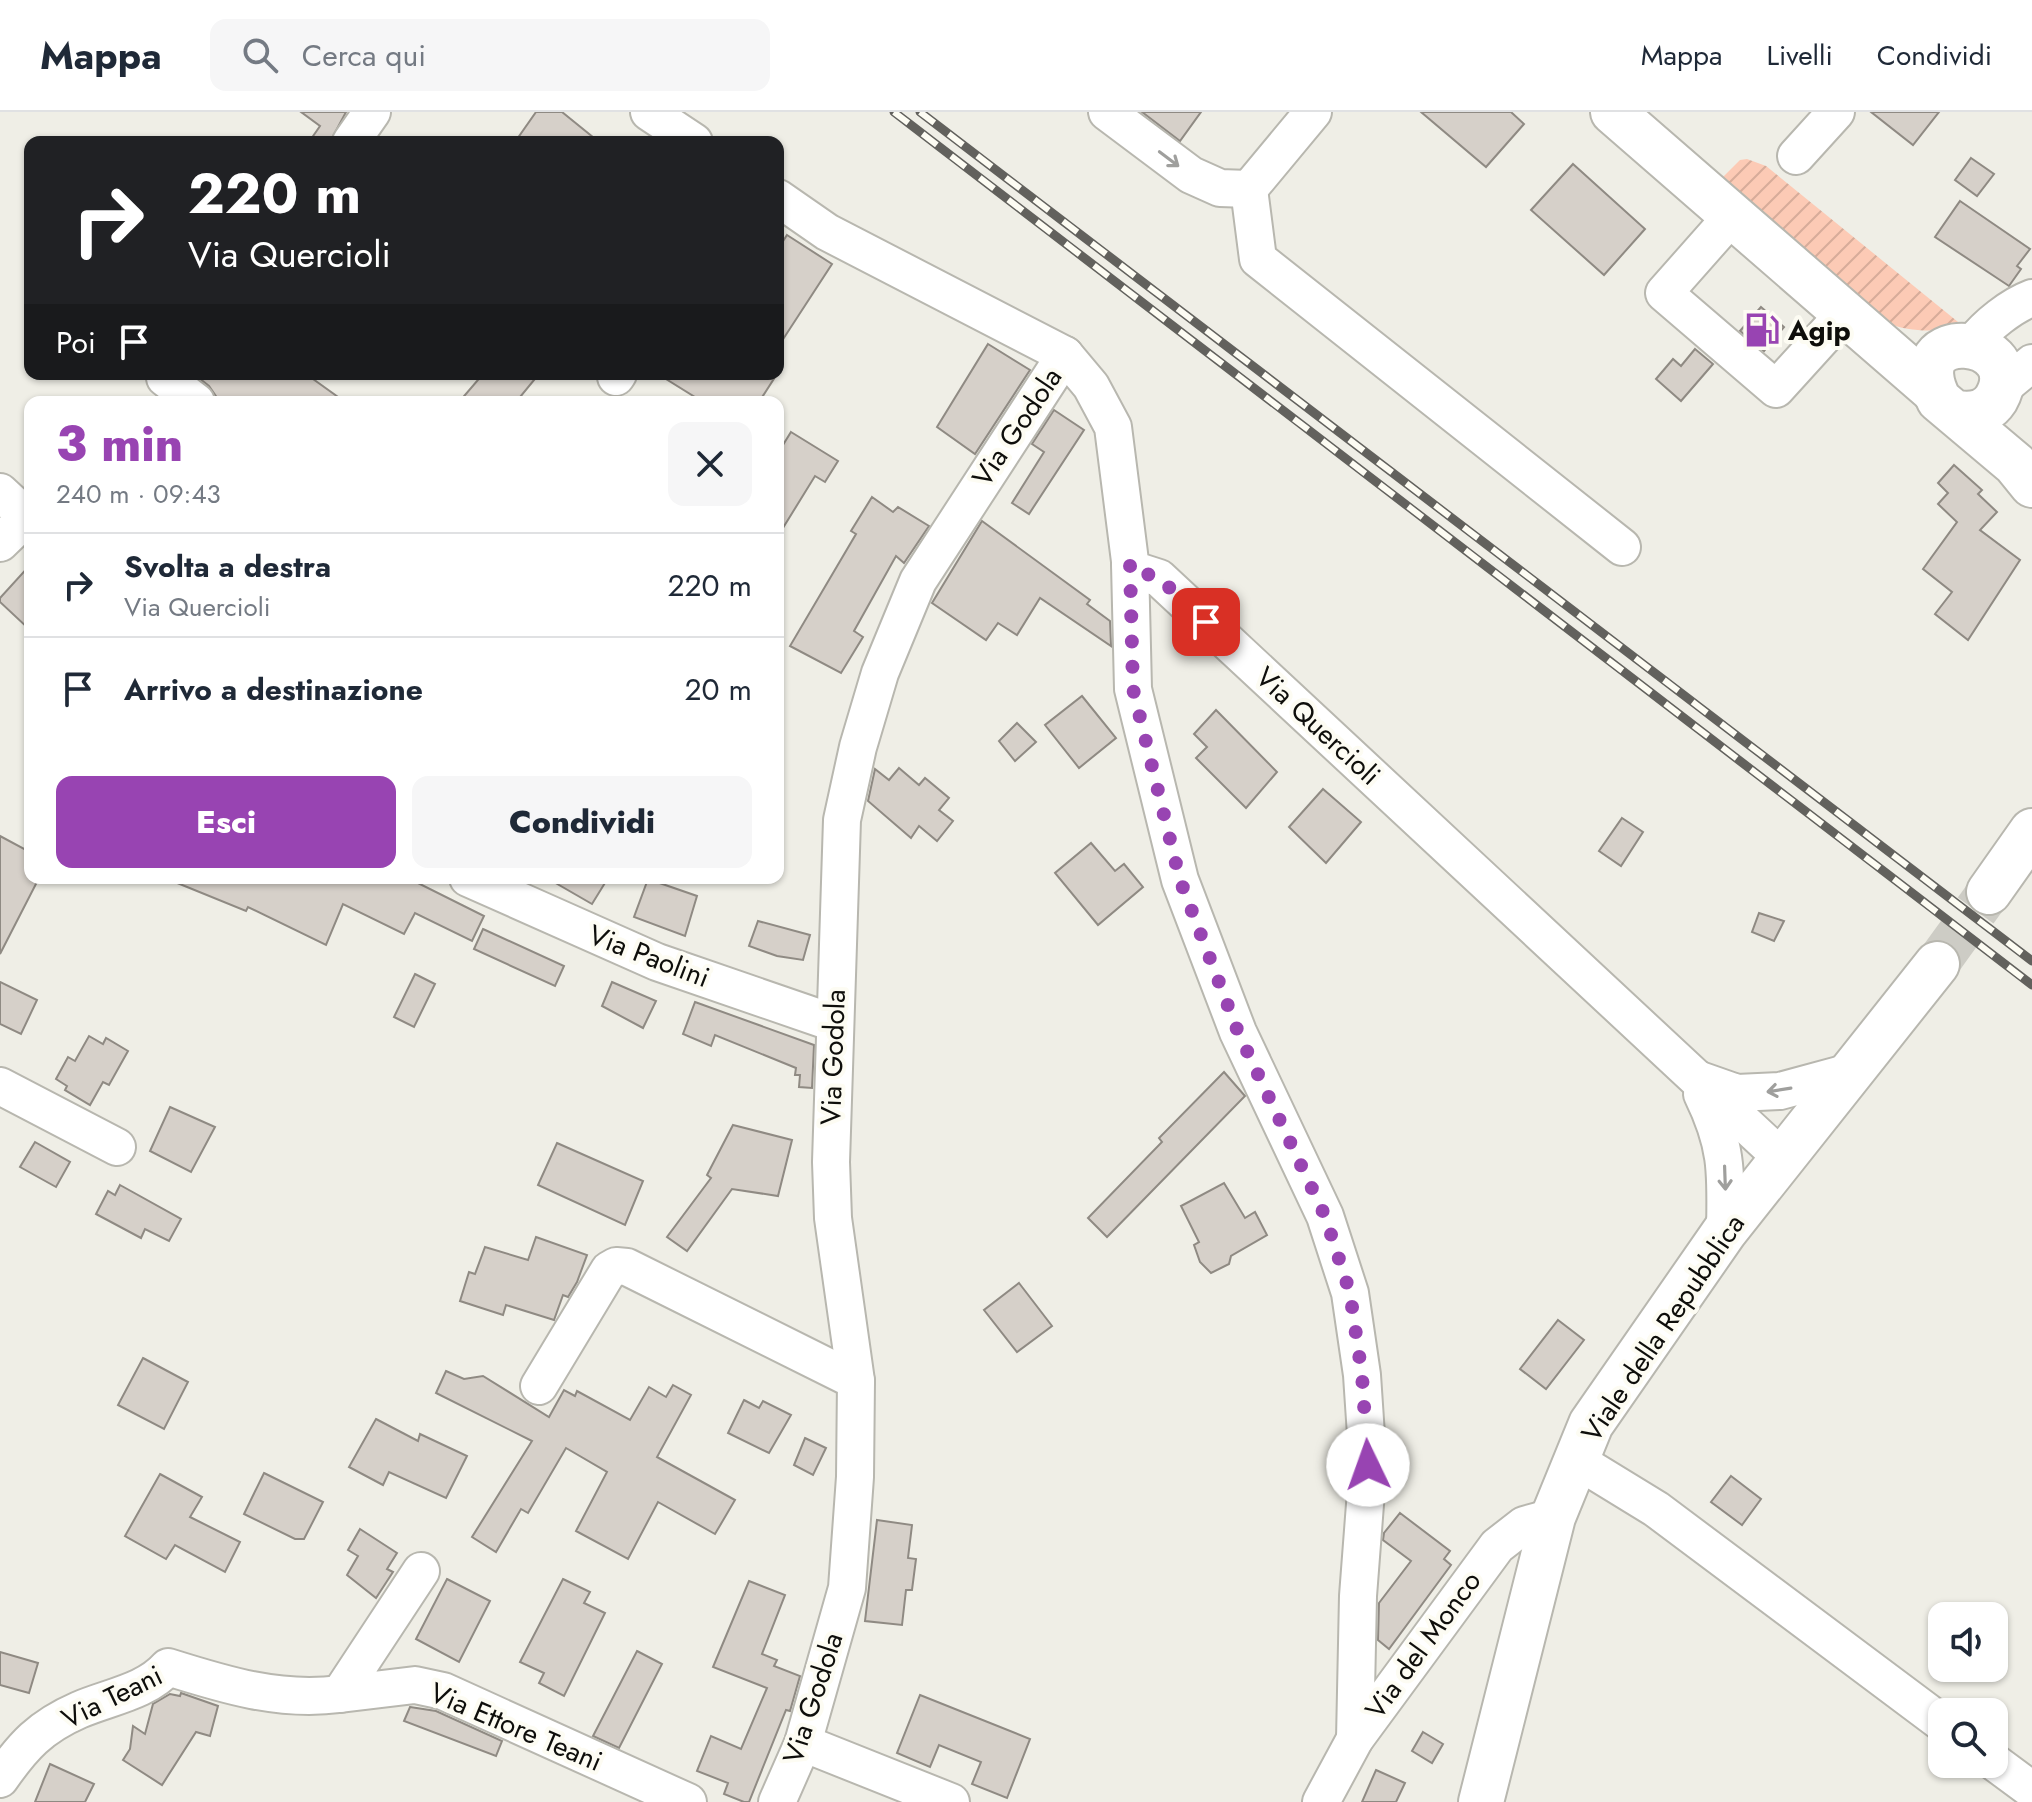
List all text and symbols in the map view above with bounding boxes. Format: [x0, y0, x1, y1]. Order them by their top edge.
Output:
search box [210, 19, 770, 91]
text: Mappa [40, 28, 162, 83]
icon: search [238, 33, 282, 77]
text: Cerca qui [302, 34, 426, 77]
text: Mappa [1641, 35, 1722, 76]
text: Livelli [1766, 35, 1833, 76]
text: Condividi [1877, 35, 1992, 76]
one-way arrow [1158, 150, 1179, 167]
text: 220 m [188, 153, 361, 234]
icon: right [56, 168, 160, 272]
text: Via Quercioli [188, 228, 391, 280]
place label: Agip [1787, 310, 1851, 351]
fuel station icon: Agip [1743, 311, 1781, 349]
icon: arrive [112, 320, 156, 364]
text: Poi [56, 321, 96, 364]
street label: Via Godola [962, 359, 1072, 495]
text: 3 min [56, 410, 183, 479]
button: close [668, 422, 752, 506]
text: 240 m · 09:43 [56, 475, 221, 513]
text: Svolta a destra [124, 545, 331, 588]
icon: right [56, 563, 100, 607]
text: 220 m [667, 564, 752, 607]
text: Via Quercioli [124, 588, 270, 626]
pin [1172, 588, 1240, 656]
icon: arrive [1184, 600, 1228, 644]
street label: Via Quercioli [1246, 657, 1390, 795]
icon: arrive [56, 667, 100, 711]
text: Arrivo a destinazione [124, 668, 423, 711]
text: 20 m [685, 668, 752, 711]
button: Esci [56, 776, 396, 868]
button: Condividi [412, 776, 752, 868]
street label: Via Paolini [583, 914, 715, 998]
street label: Via Godola [810, 988, 856, 1126]
one-way arrow [1766, 1083, 1792, 1098]
one-way arrow [1718, 1164, 1733, 1191]
street label: Viale della Repubblica [1571, 1206, 1755, 1450]
position arrow [1326, 1423, 1410, 1507]
street label: Via del Monco [1355, 1562, 1491, 1728]
map controls [1928, 1602, 2008, 1778]
button: sound [1928, 1602, 2008, 1682]
street label: Via Godola [773, 1627, 853, 1769]
street label: Via Teani [55, 1655, 169, 1739]
street label: Via Ettore Teani [423, 1672, 609, 1782]
button: search [1928, 1698, 2008, 1778]

